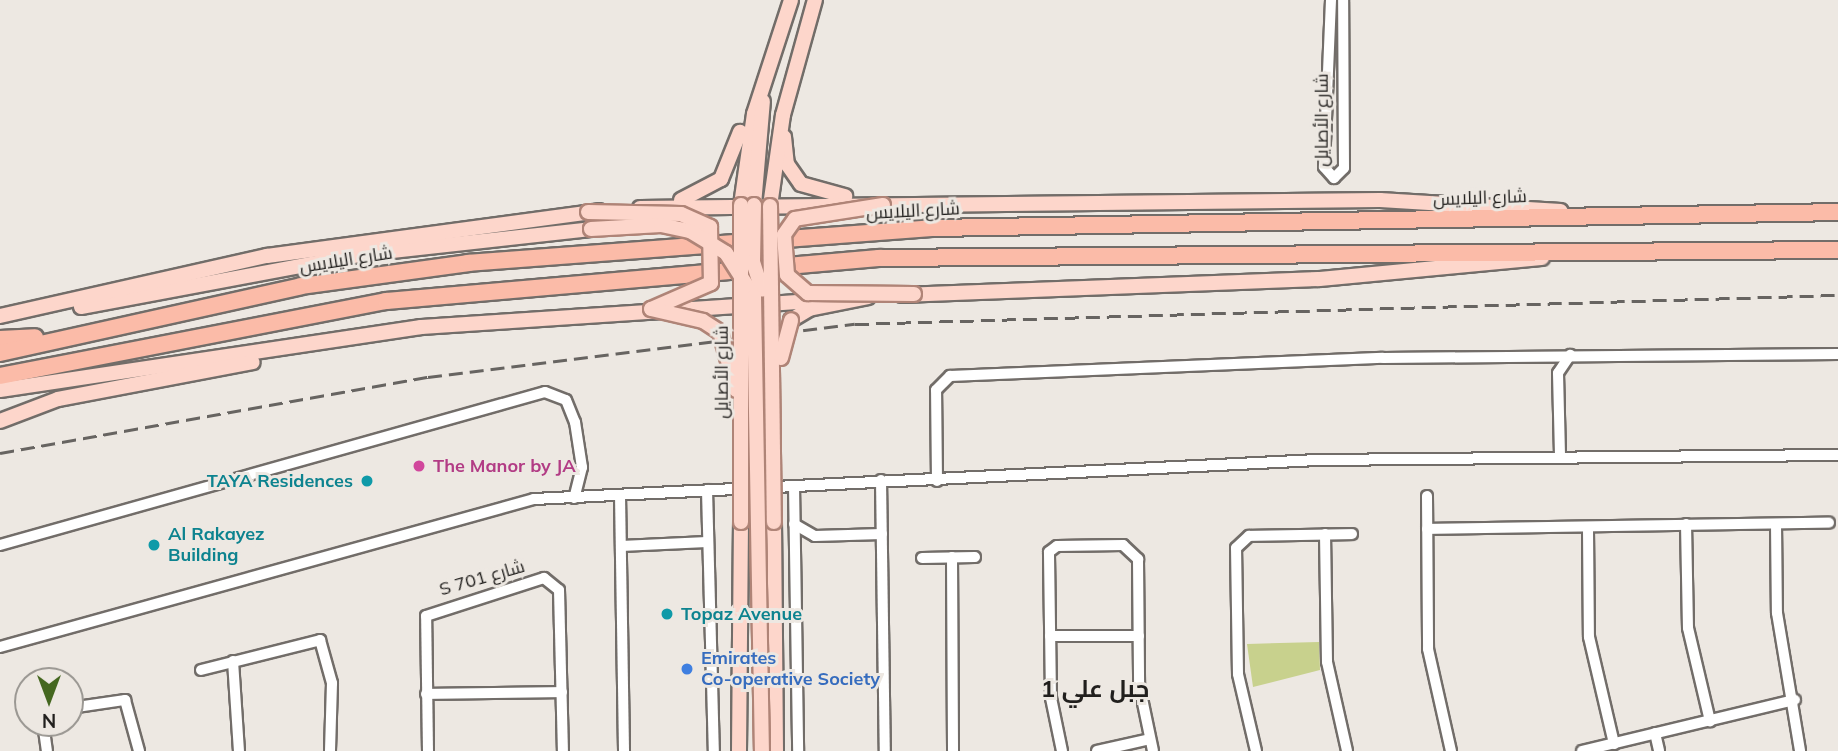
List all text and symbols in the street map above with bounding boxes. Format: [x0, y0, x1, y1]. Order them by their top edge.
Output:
street label: شارع الأصايل [1311, 73, 1333, 167]
street label: شارع اليلايس [1433, 186, 1527, 210]
street label: شارع اليلايس [866, 198, 960, 224]
street label: شارع اليلايس [298, 242, 394, 278]
street label: شارع الأصايل [711, 325, 733, 419]
place label: The Manor by JA [433, 455, 576, 477]
marker: The Manor by JA [411, 458, 427, 474]
place label: TAYA Residences [207, 470, 353, 492]
marker: TAYA Residences [359, 473, 375, 489]
place label: Al Rakayez Building [168, 524, 265, 566]
marker: Al Rakayez Building [146, 537, 162, 553]
street label: S 701 شارع [437, 556, 527, 600]
place label: Topaz Avenue [681, 603, 802, 625]
marker: Topaz Avenue [659, 606, 675, 622]
place label: Emirates Co-operative Society [701, 648, 880, 690]
marker: Emirates Co-operative Society [679, 661, 695, 677]
north arrow [14, 667, 84, 737]
district label: جبل علي 1 [1041, 675, 1149, 703]
text: N [42, 709, 56, 733]

